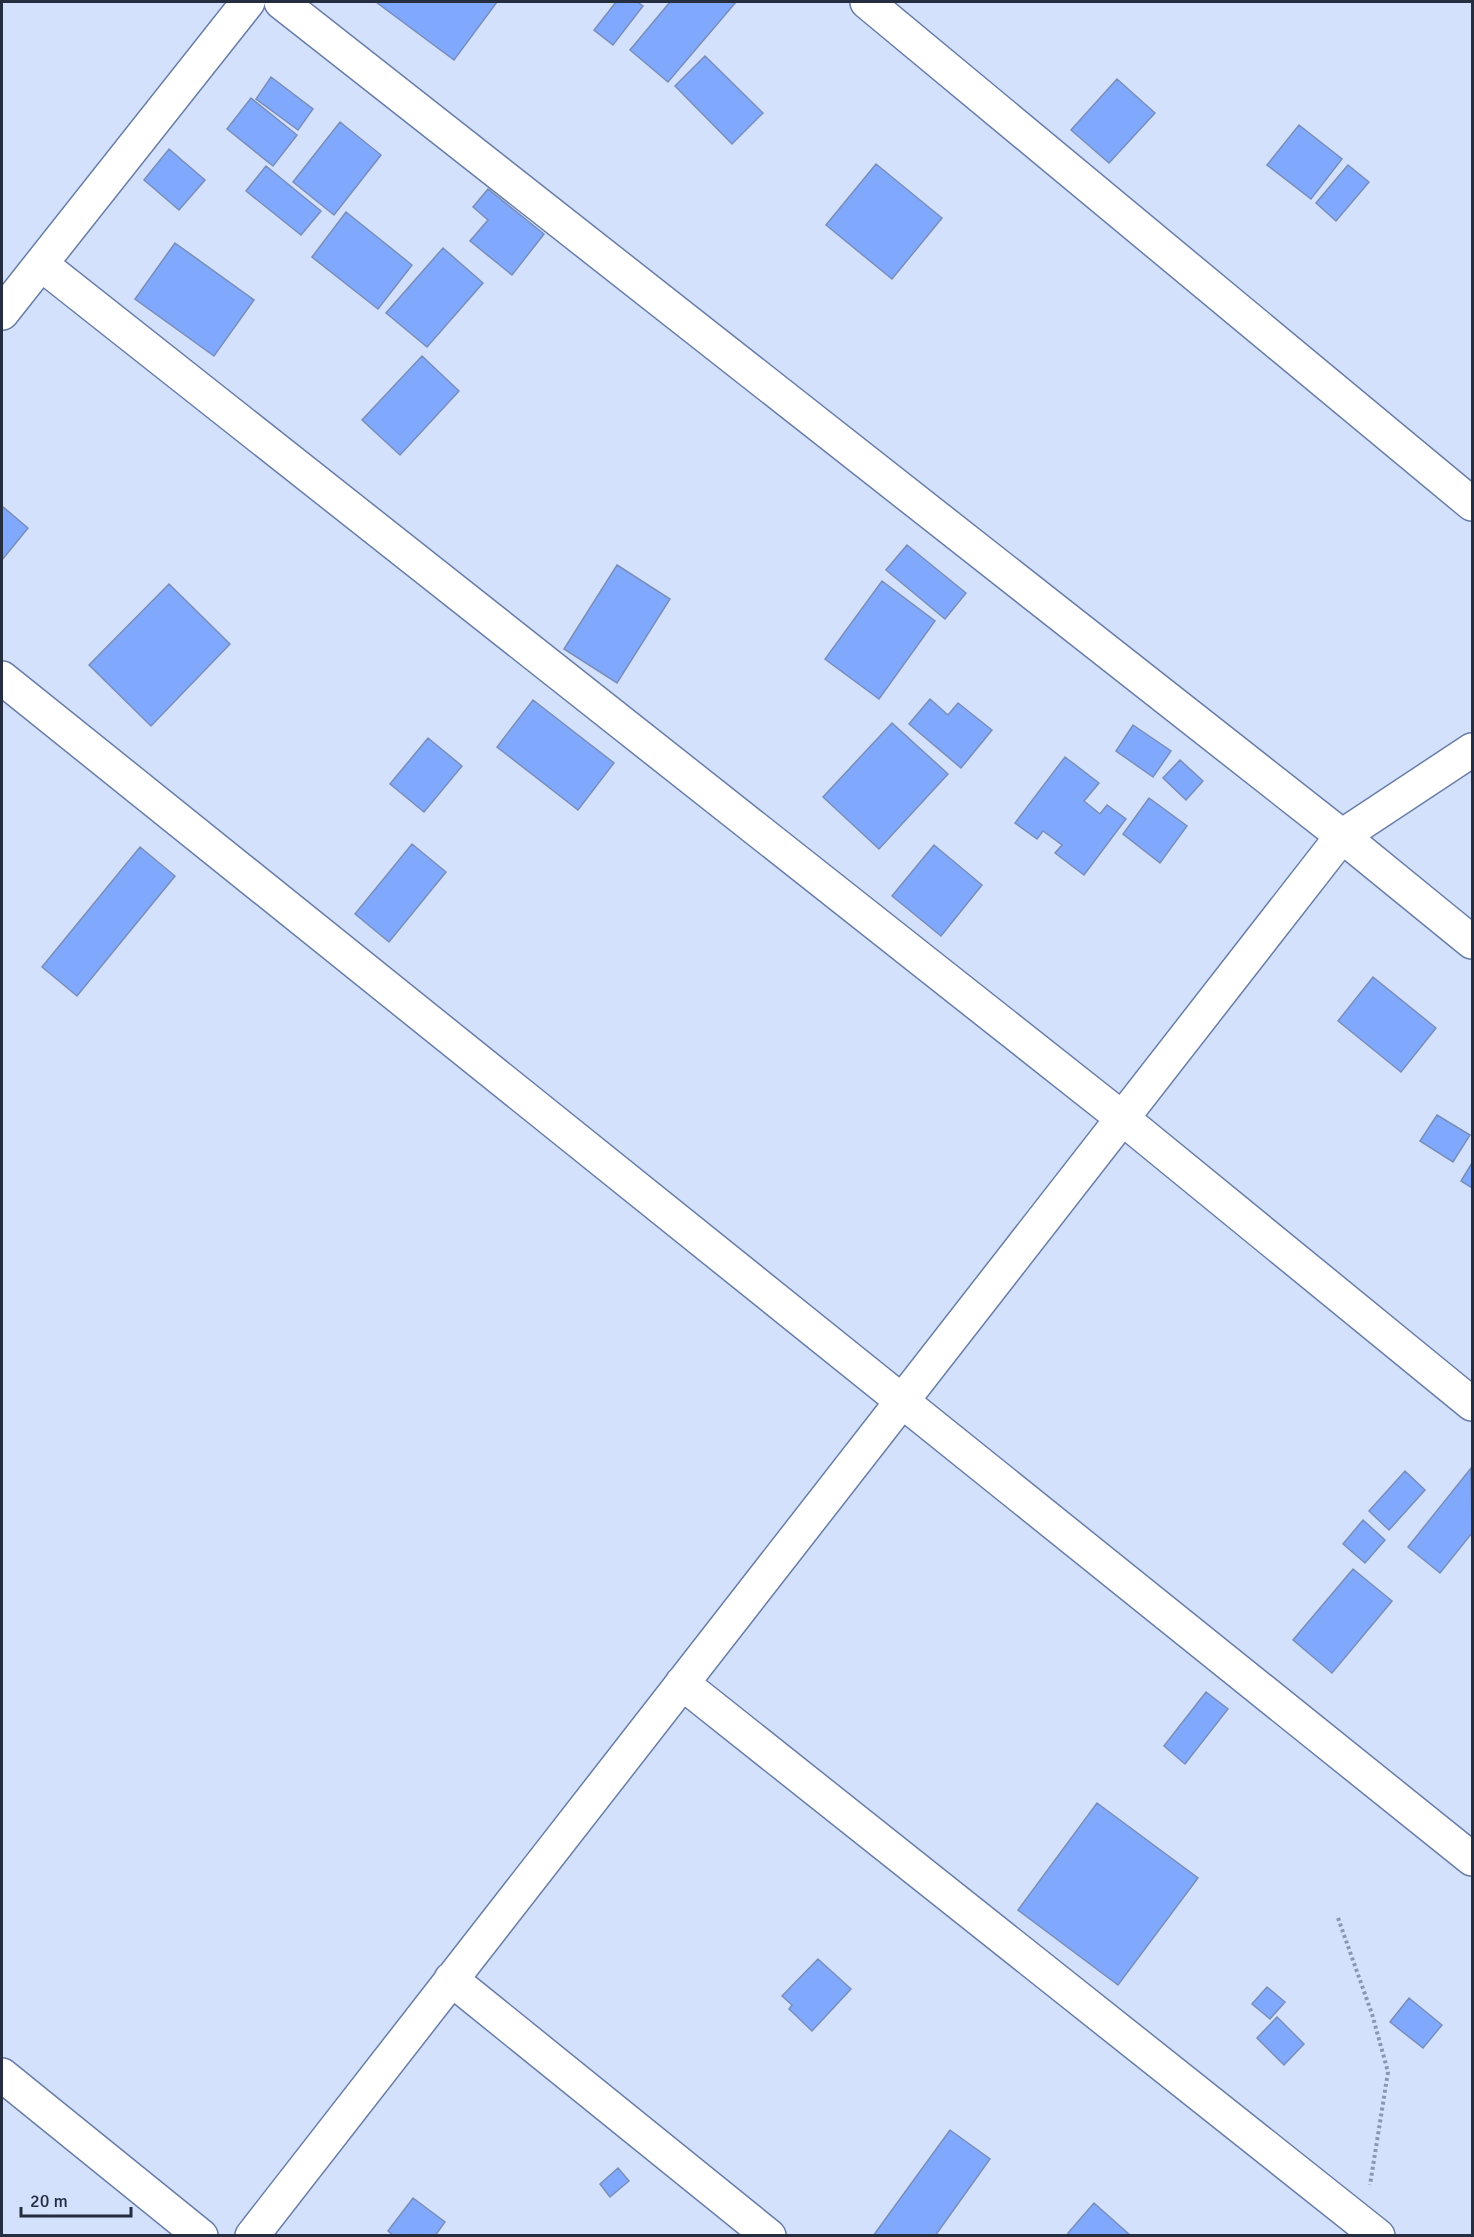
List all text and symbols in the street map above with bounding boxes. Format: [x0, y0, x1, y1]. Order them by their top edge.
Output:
scale bar [21, 2180, 130, 2218]
text: 20 m [30, 2190, 68, 2212]

